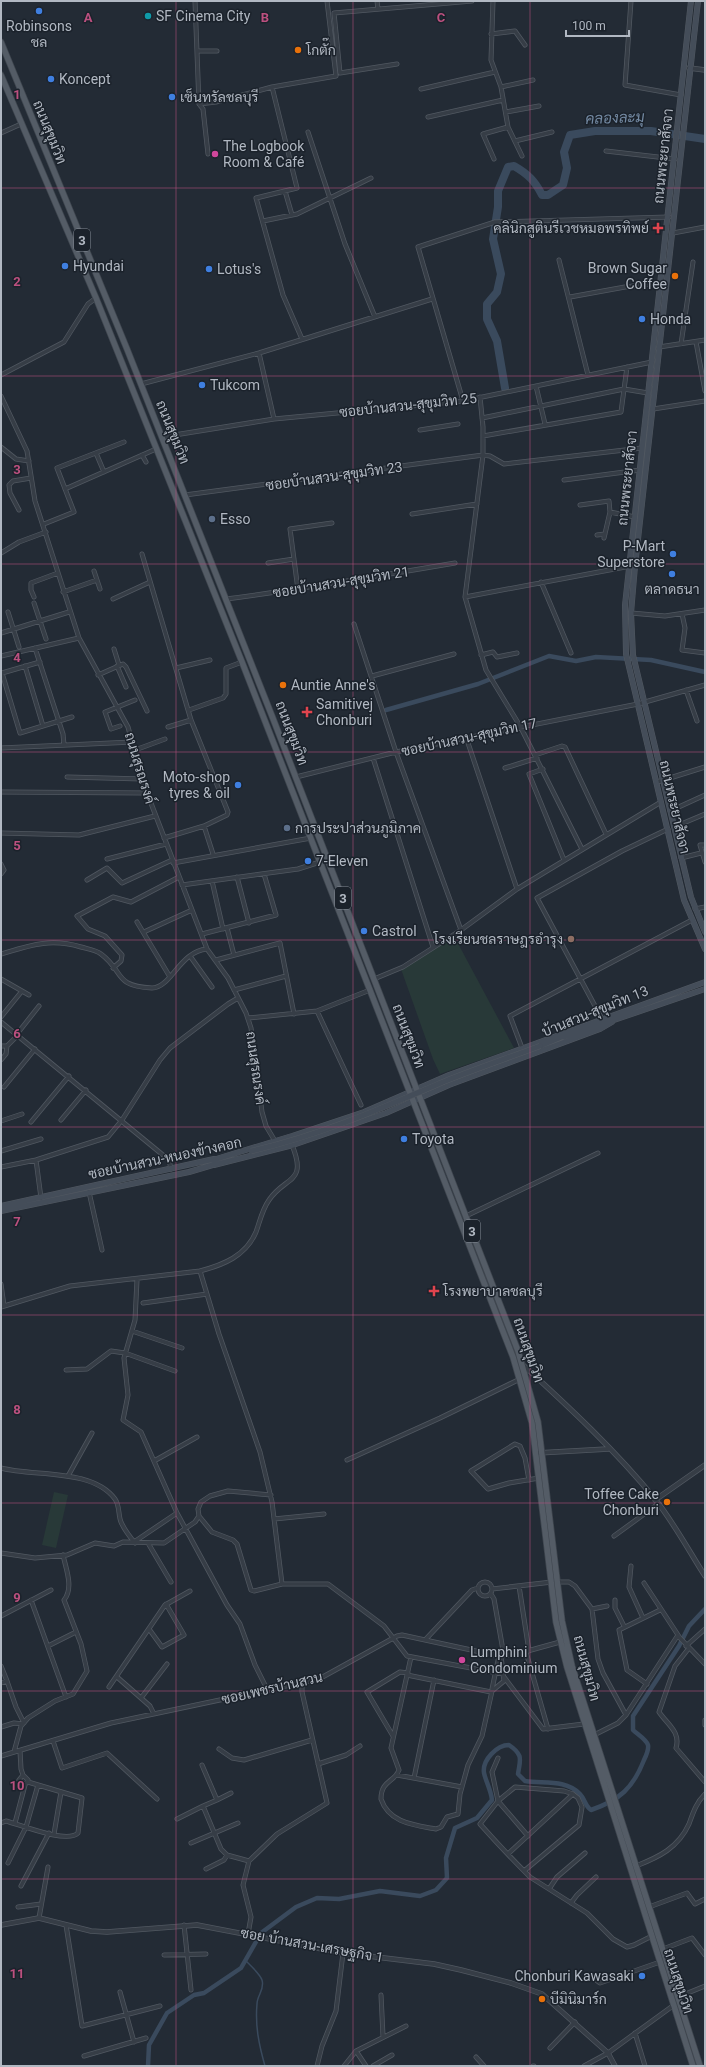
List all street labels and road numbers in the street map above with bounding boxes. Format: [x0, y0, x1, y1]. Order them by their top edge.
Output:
street label: ถนนสุขุมวิท [28, 98, 70, 167]
street label: ถนนพระยาสัจจา [650, 108, 676, 204]
road number: 3 [74, 229, 90, 251]
street label: ซอยบ้านสวน-สุขุมวิท 25 [338, 389, 478, 422]
street label: ถนนสุขุมวิท [151, 398, 193, 467]
street label: ถนนพระยาสัจจา [614, 430, 640, 526]
street label: ซอยบ้านสวน-สุขุมวิท 23 [264, 457, 404, 496]
street label: ซอยบ้านสวน-สุขุมวิท 21 [271, 562, 411, 603]
street label: ถนนสุขุมวิท [271, 699, 312, 768]
street label: ซอยบ้านสวน-สุขุมวิท 17 [399, 714, 539, 761]
street label: ถนนสุรณรงค์ [120, 730, 159, 806]
street label: ถนนพระยาสัจจา [656, 759, 694, 855]
road number: 3 [335, 887, 351, 909]
street label: บ้านสวน-สุขุมวิท 13 [539, 981, 651, 1042]
street label: ถนนสุขุมวิท [388, 1002, 429, 1071]
street label: ถนนสุรณรงค์ [241, 1030, 270, 1106]
street label: ซอยบ้านสวน-หนองข้างคอก [87, 1133, 243, 1182]
road number: 3 [464, 1220, 480, 1242]
street label: ถนนสุขุมวิท [509, 1316, 548, 1385]
street label: ถนนสุขุมวิท [569, 1633, 603, 1703]
street label: ซอยเพชรบ้านสวน [220, 1668, 324, 1707]
street label: ซอย บ้านสวน-เศรษฐกิจ 1 [239, 1924, 385, 1966]
street label: ถนนสุขุมวิท [659, 1946, 697, 2016]

